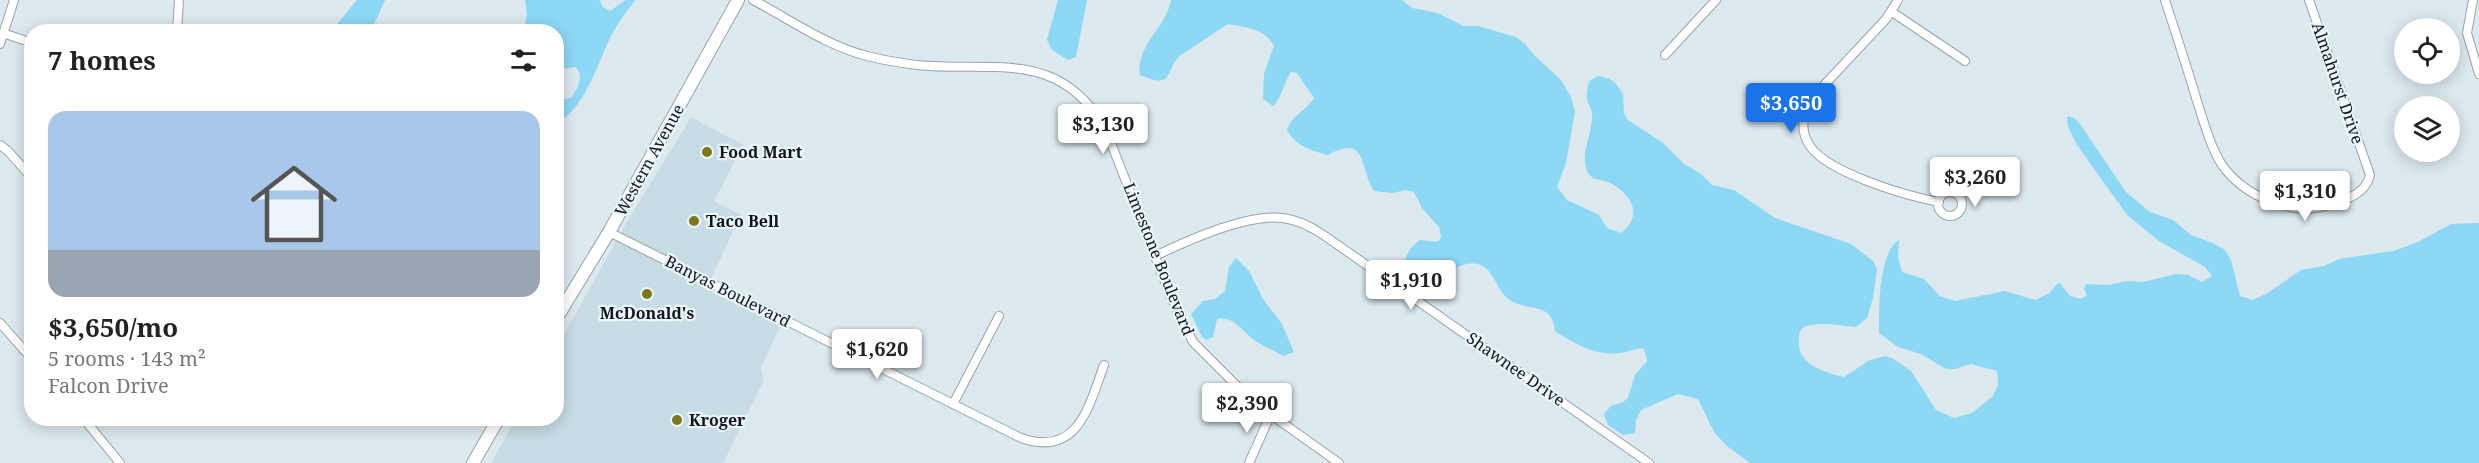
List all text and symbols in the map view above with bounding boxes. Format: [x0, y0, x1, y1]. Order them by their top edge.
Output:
map controls [2394, 18, 2460, 162]
button: locate [2394, 18, 2460, 84]
street label: Almahurst Drive [2307, 19, 2369, 147]
text: 7 homes [48, 42, 156, 78]
icon: filters [507, 44, 540, 77]
pin: $3,650 [1742, 83, 1840, 134]
text: $3,650 [1760, 89, 1822, 116]
button: layers [2394, 96, 2460, 162]
street label: Western Avenue [609, 100, 689, 220]
pin: $3,130 [1054, 104, 1152, 155]
text: $3,130 [1072, 110, 1134, 137]
place label: Food Mart [719, 141, 803, 163]
marker: Food Mart [700, 145, 714, 159]
icon: home [240, 150, 348, 258]
pin: $3,260 [1926, 157, 2024, 208]
text: $3,260 [1944, 163, 2006, 190]
pin: $1,310 [2256, 171, 2354, 222]
text: $1,310 [2274, 177, 2336, 204]
street label: Limestone Boulevard [1118, 179, 1200, 339]
place label: Taco Bell [706, 210, 780, 232]
marker: Taco Bell [687, 214, 701, 228]
street label: Banyas Boulevard [662, 250, 795, 332]
pin: $1,910 [1362, 260, 1460, 311]
text: $1,910 [1380, 266, 1442, 293]
marker: McDonald's [640, 287, 654, 301]
place label: McDonald's [600, 302, 694, 324]
text: $3,650/mo [48, 309, 178, 345]
street label: Shawnee Drive [1462, 327, 1570, 411]
pin: $1,620 [828, 329, 926, 380]
text: $1,620 [846, 335, 908, 362]
text: 5 rooms · 143 m² [48, 345, 206, 372]
text: Falcon Drive [48, 372, 169, 399]
pin: $2,390 [1198, 383, 1296, 434]
text: $2,390 [1216, 389, 1278, 416]
place label: Kroger [689, 409, 746, 431]
marker: Kroger [670, 413, 684, 427]

